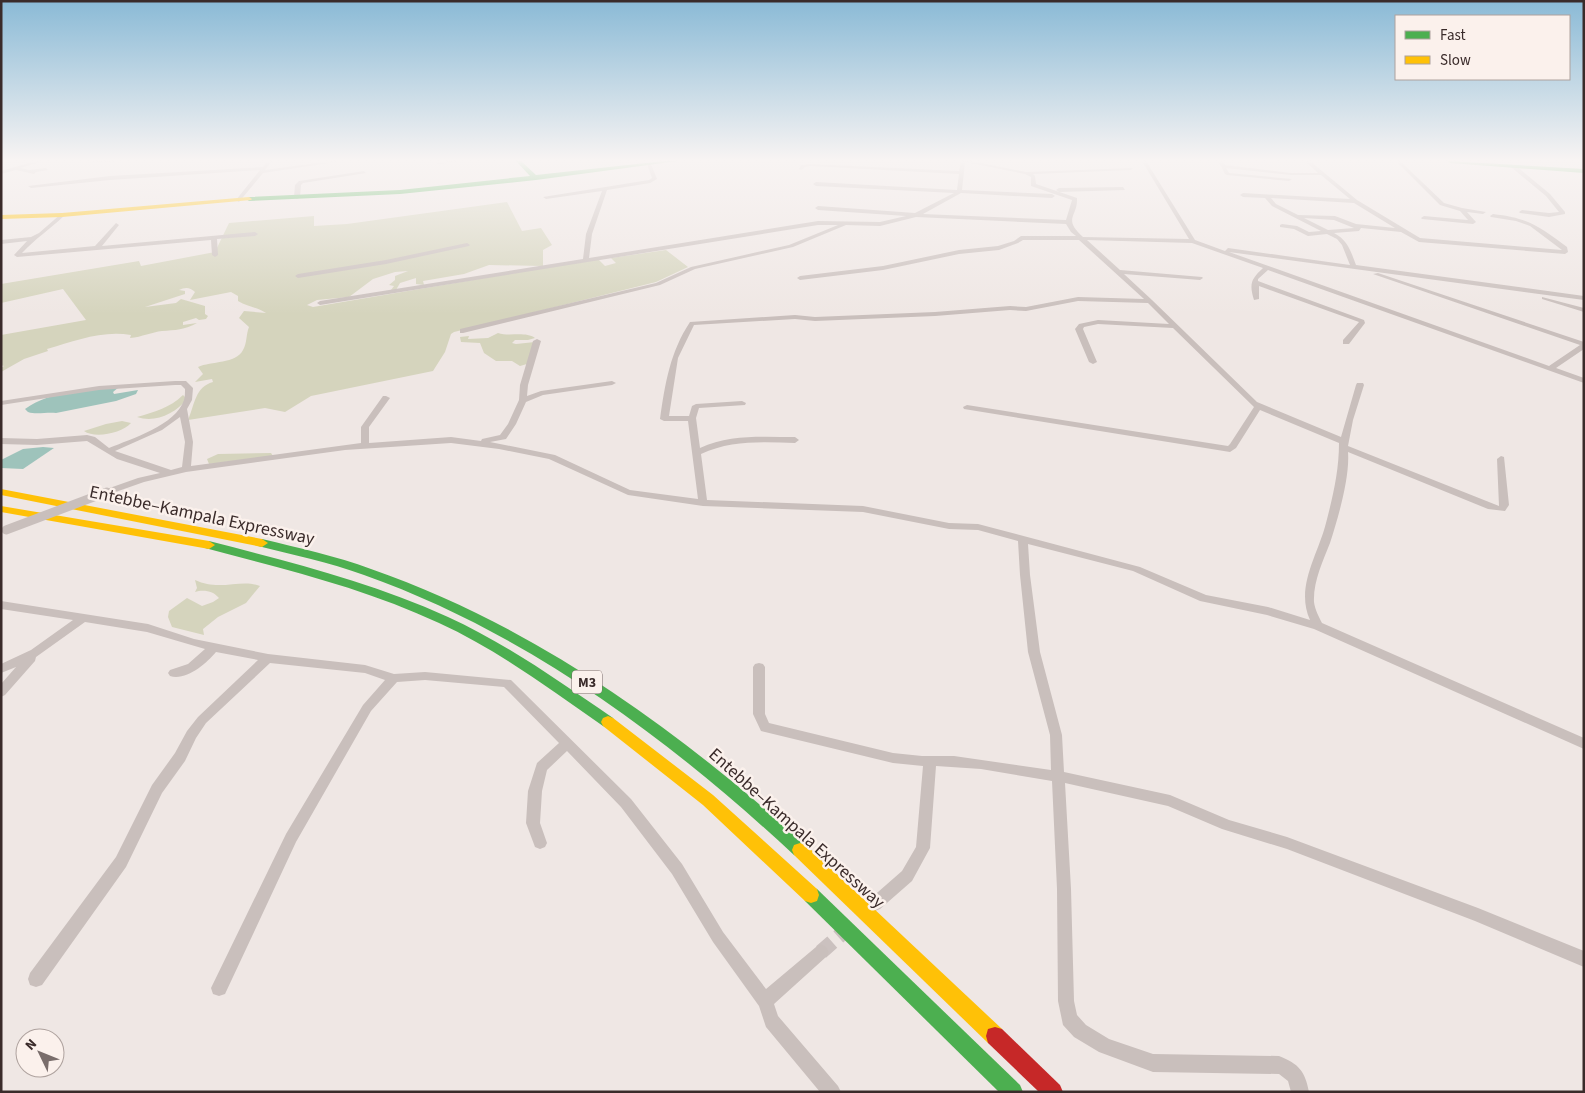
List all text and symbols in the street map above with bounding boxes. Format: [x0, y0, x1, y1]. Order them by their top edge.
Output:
legend [1395, 15, 1570, 80]
text: Fast [1440, 25, 1466, 46]
text: Slow [1440, 50, 1471, 71]
street label: Entebbe–Kampala Expressway [87, 479, 317, 552]
road number: M3 [572, 670, 602, 694]
street label: Entebbe–Kampala Expressway [703, 742, 891, 915]
north arrow [15, 1028, 65, 1078]
text: N [21, 1035, 42, 1055]

